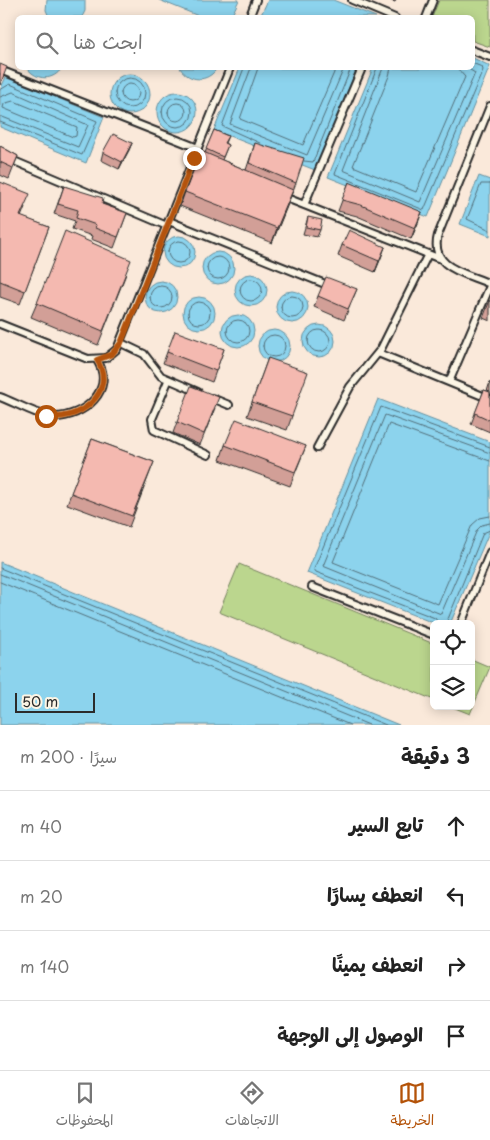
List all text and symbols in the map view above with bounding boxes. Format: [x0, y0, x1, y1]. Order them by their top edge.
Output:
search box [15, 15, 475, 70]
text: ابحث هنا [73, 27, 143, 55]
icon: search [33, 29, 61, 57]
route end [183, 147, 206, 170]
route start [35, 405, 58, 428]
map controls [430, 620, 475, 710]
button: locate [430, 620, 475, 665]
button: layers [430, 665, 475, 710]
scale bar [15, 690, 95, 713]
text: 50 m [22, 691, 58, 712]
text: 3 دقيقة [401, 739, 470, 771]
text: سيرًا · 200 m [20, 744, 117, 768]
text: تابع السير [349, 810, 423, 838]
icon: ahead [442, 812, 470, 840]
text: 40 m [20, 814, 62, 838]
text: انعطف يسارًا [327, 880, 423, 908]
icon: left [442, 882, 470, 910]
text: 20 m [20, 884, 63, 908]
text: انعطف يمينًا [332, 950, 423, 978]
icon: right [442, 952, 470, 980]
text: 140 m [20, 954, 69, 978]
text: الوصول إلى الوجهة [277, 1020, 423, 1048]
icon: arrive [442, 1022, 470, 1050]
tab: المحفوظات [56, 1079, 113, 1133]
tab: الاتجاهات [225, 1079, 279, 1133]
tab: الخريطة [391, 1079, 434, 1133]

